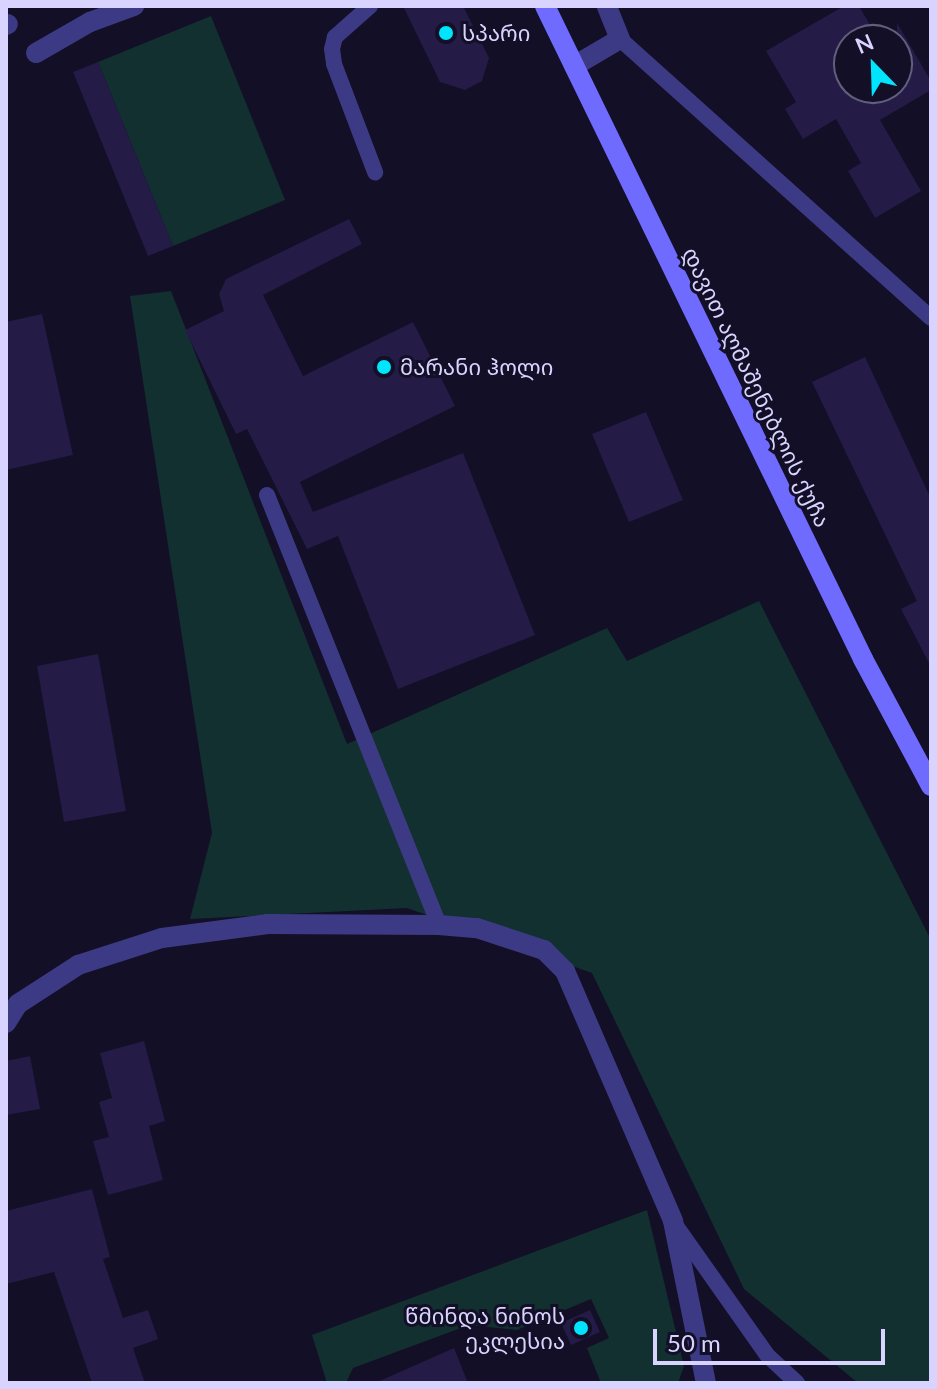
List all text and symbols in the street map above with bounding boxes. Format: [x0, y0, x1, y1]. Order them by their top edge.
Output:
place label: სპარი [462, 20, 530, 46]
marker: სპარი [437, 24, 455, 42]
north arrow [833, 24, 913, 104]
text: N [851, 28, 877, 59]
street label: დავით აღმაშენებლის ქუჩა [678, 243, 836, 531]
place label: მარანი ჰოლი [400, 354, 553, 380]
marker: მარანი ჰოლი [375, 358, 393, 376]
place label: წმინდა ნინოს ეკლესია [405, 1302, 565, 1354]
scale bar [657, 1313, 889, 1363]
marker: წმინდა ნინოს ეკლესია [572, 1319, 590, 1337]
text: 50 m [667, 1328, 721, 1357]

